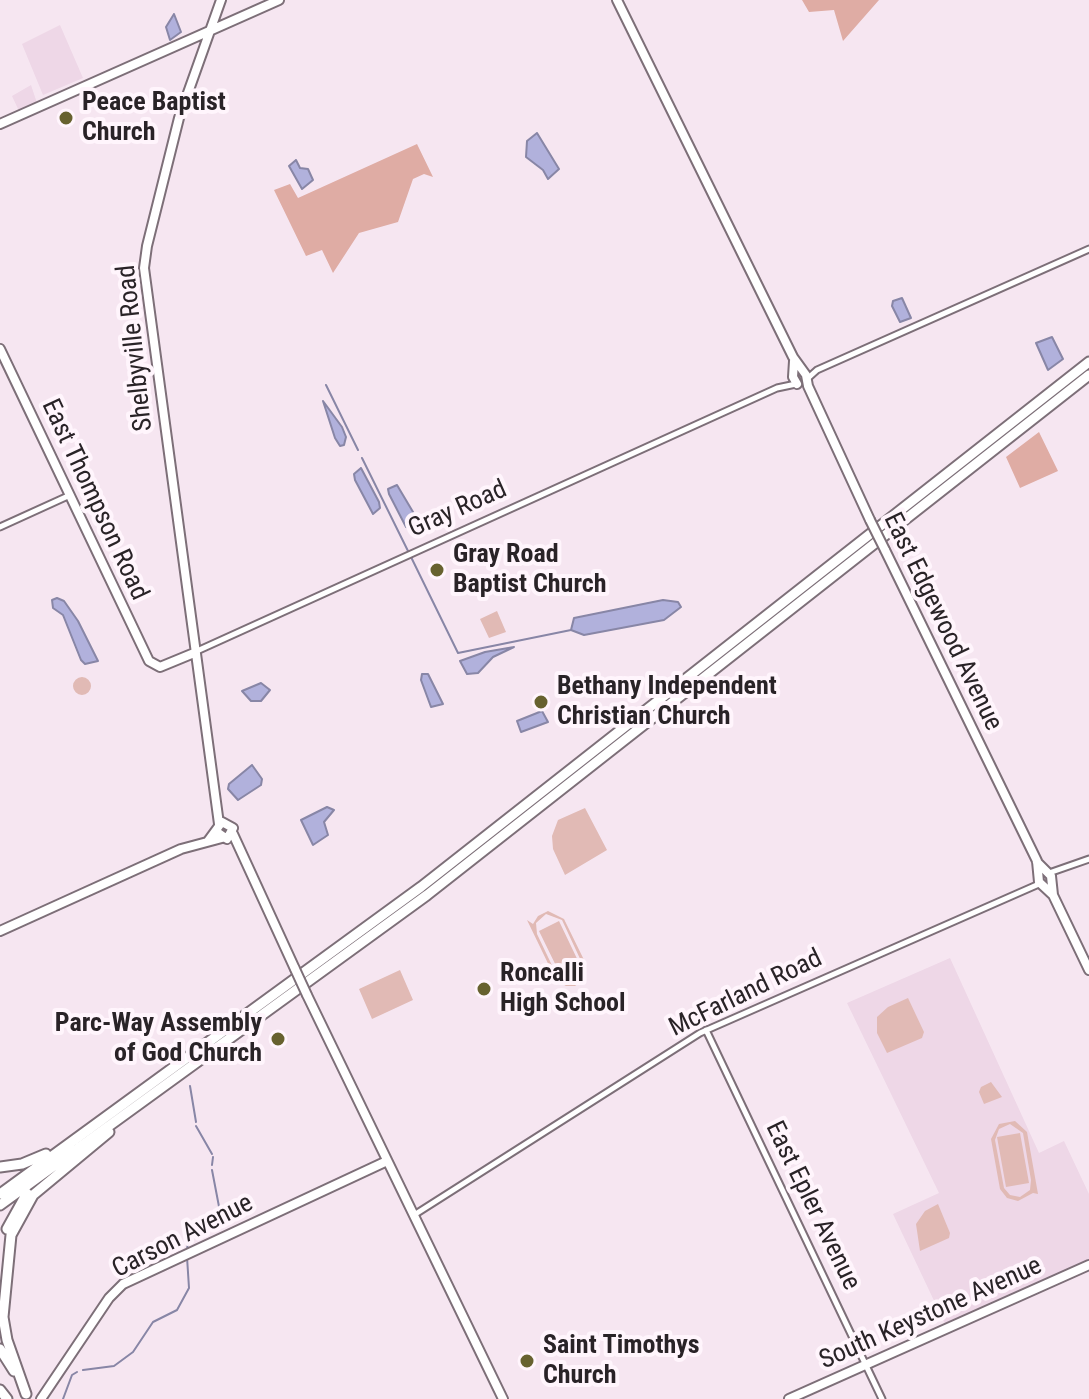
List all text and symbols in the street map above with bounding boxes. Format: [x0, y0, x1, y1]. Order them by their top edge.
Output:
place label: Peace Baptist Church [82, 87, 226, 148]
marker: Peace Baptist Church [57, 109, 75, 127]
street label: Shelbyville Road [112, 263, 160, 433]
street label: East Thompson Road [34, 395, 154, 605]
street label: Gray Road [404, 475, 512, 545]
street label: East Edgewood Avenue [876, 508, 1008, 736]
place label: Gray Road Baptist Church [453, 539, 607, 600]
marker: Gray Road Baptist Church [428, 561, 446, 579]
place label: Bethany Independent Christian Church [557, 671, 777, 732]
marker: Bethany Independent Christian Church [532, 693, 550, 711]
street label: McFarland Road [664, 944, 828, 1044]
place label: Roncalli High School [500, 958, 626, 1020]
marker: Roncalli High School [475, 980, 493, 998]
place label: Parc-Way Assembly of God Church [55, 1008, 262, 1070]
marker: Parc-Way Assembly of God Church [269, 1030, 287, 1048]
street label: East Epler Avenue [758, 1117, 866, 1295]
street label: Carson Avenue [108, 1188, 258, 1286]
street label: South Keystone Avenue [815, 1251, 1047, 1377]
place label: Saint Timothys Church [543, 1330, 700, 1392]
marker: Saint Timothys Church [518, 1352, 536, 1370]

